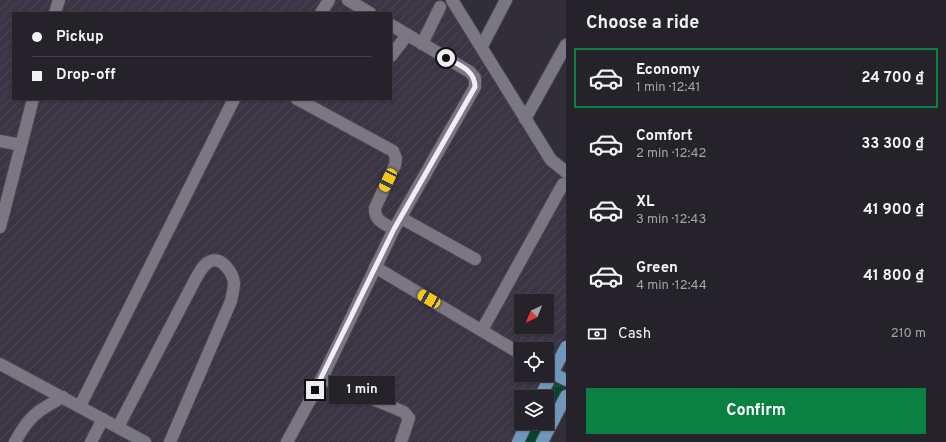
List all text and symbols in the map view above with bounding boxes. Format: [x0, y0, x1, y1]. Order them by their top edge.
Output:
text: Choose a ride [586, 12, 699, 35]
text: Pickup [56, 28, 104, 47]
route start [437, 49, 455, 67]
icon: car [588, 60, 624, 96]
text: Economy [636, 61, 700, 80]
text: Drop-off [56, 66, 116, 85]
text: 24 700 ₫ [861, 69, 924, 88]
text: 1 min · 12:41 [636, 80, 700, 96]
icon: car [588, 126, 624, 162]
text: Comfort [636, 127, 693, 146]
text: 33 300 ₫ [861, 135, 924, 154]
text: 2 min · 12:42 [636, 146, 707, 162]
car [377, 167, 399, 193]
icon: car [588, 192, 624, 228]
text: XL [636, 193, 654, 212]
text: 41 900 ₫ [863, 201, 924, 220]
text: 3 min · 12:43 [636, 212, 706, 228]
icon: car [588, 258, 624, 294]
text: Green [636, 259, 678, 278]
text: 41 800 ₫ [863, 267, 924, 286]
text: 4 min · 12:44 [636, 278, 707, 294]
car [416, 288, 442, 310]
north arrow [514, 294, 554, 334]
map controls [514, 294, 554, 430]
icon: cash [586, 323, 608, 345]
text: Cash [618, 325, 651, 344]
text: 210 m [891, 326, 926, 342]
button: locate [514, 342, 554, 382]
callout: 1 min [329, 376, 395, 404]
route end [306, 381, 324, 399]
text: 1 min [346, 382, 378, 398]
button: Confirm [586, 388, 926, 434]
button: layers [514, 390, 554, 430]

